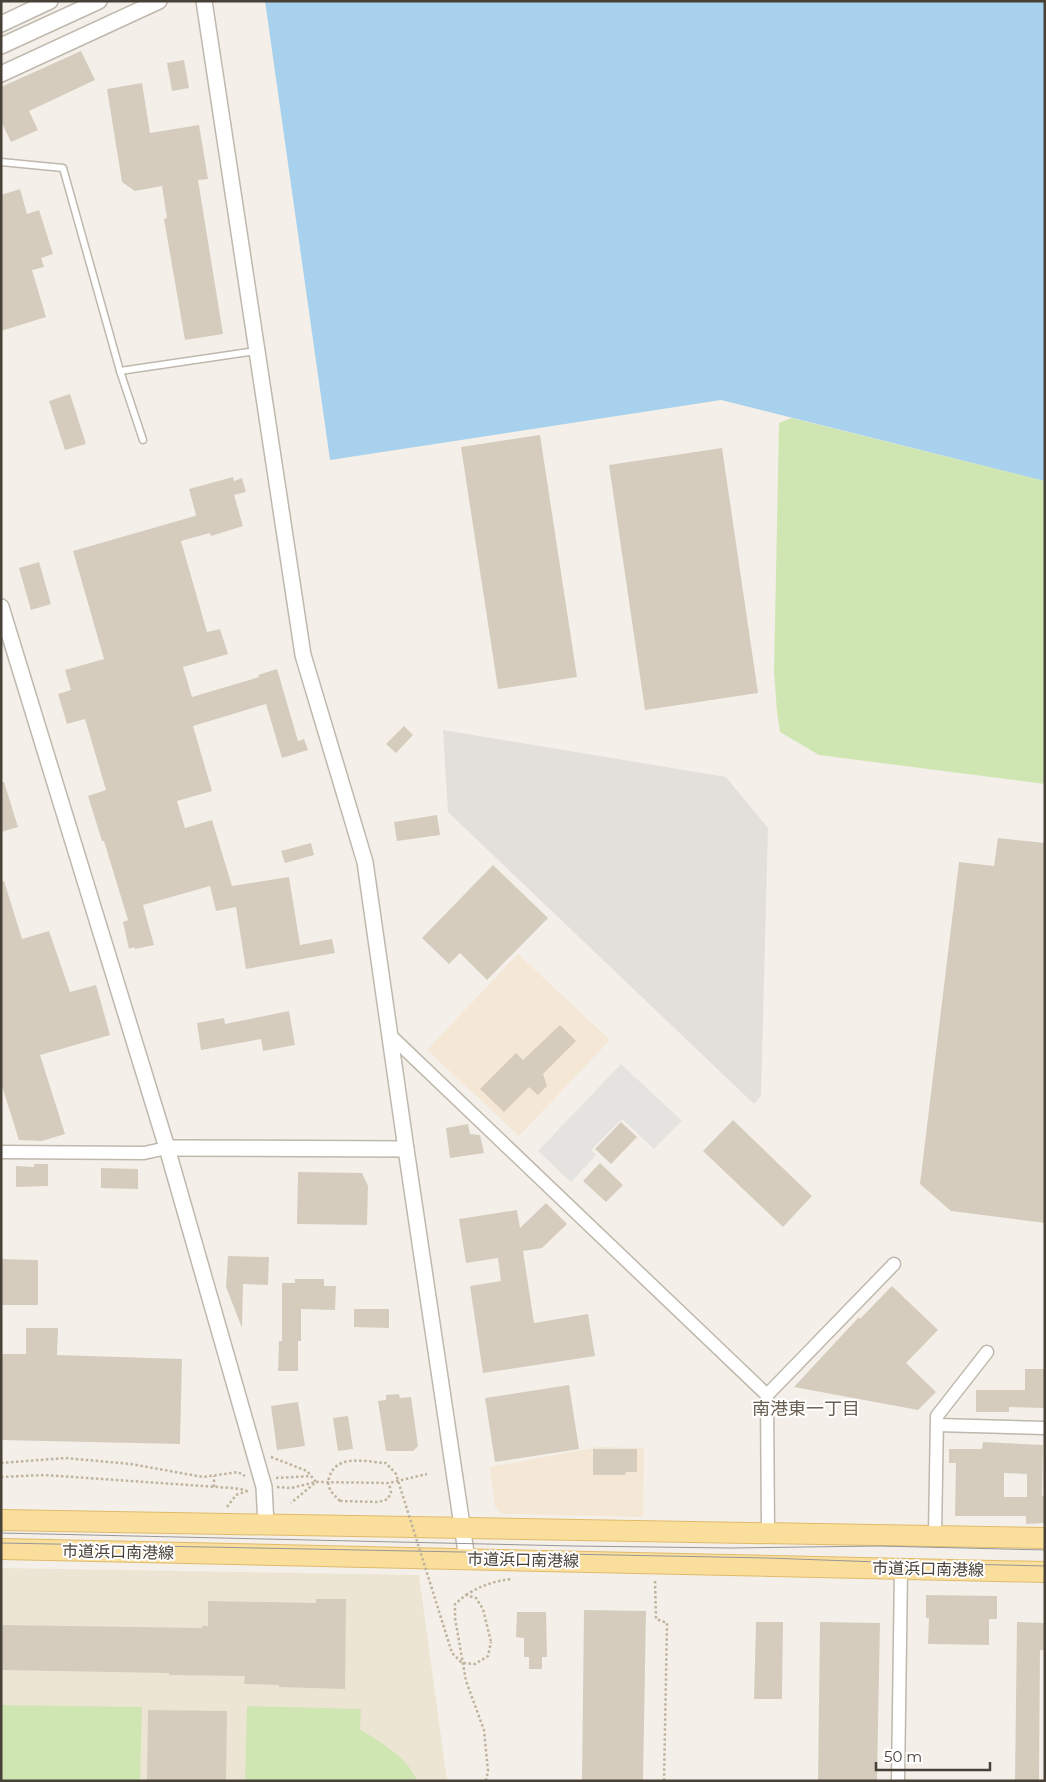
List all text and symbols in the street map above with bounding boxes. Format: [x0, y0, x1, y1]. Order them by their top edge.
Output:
district label: 南港東一丁目 [752, 1398, 860, 1420]
street label: 市道浜口南港線 [62, 1542, 174, 1562]
street label: 市道浜口南港線 [467, 1550, 579, 1570]
street label: 市道浜口南港線 [872, 1559, 984, 1579]
scale bar [876, 1740, 990, 1772]
text: 50 m [884, 1747, 922, 1766]

